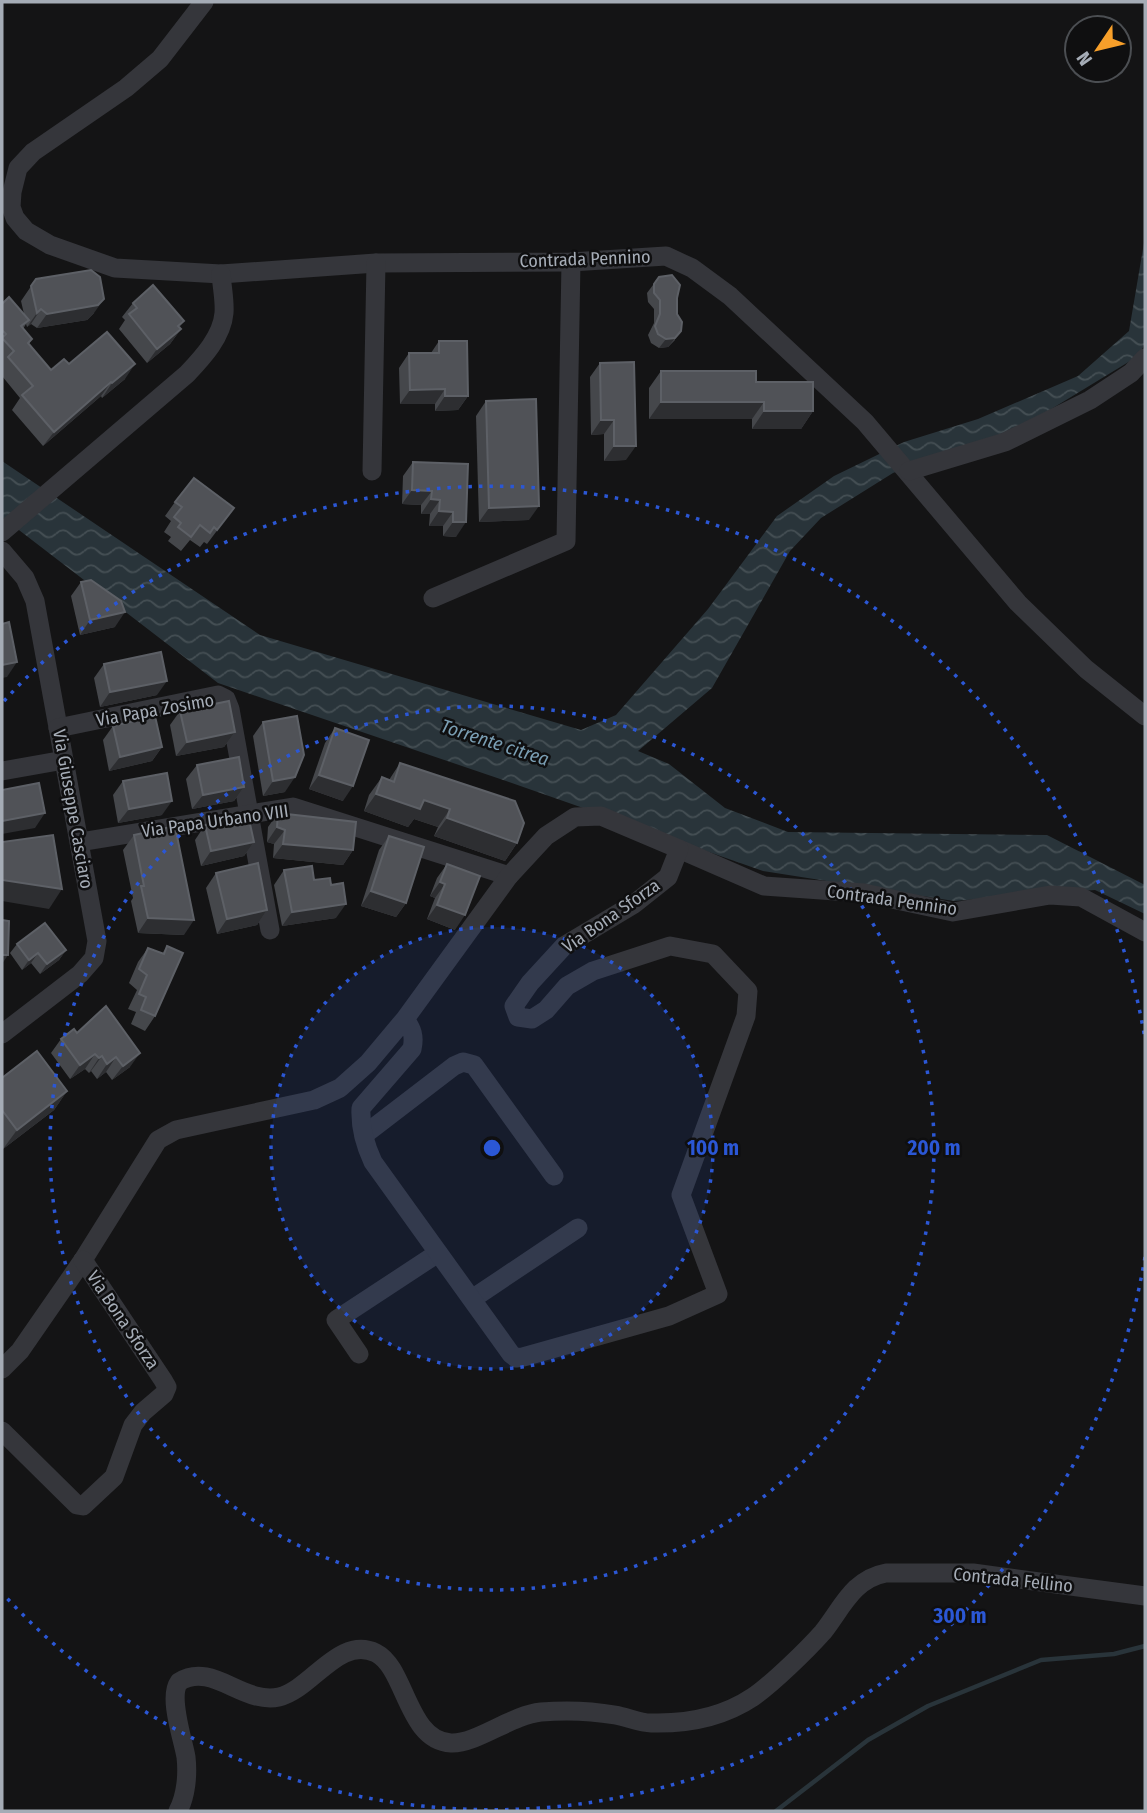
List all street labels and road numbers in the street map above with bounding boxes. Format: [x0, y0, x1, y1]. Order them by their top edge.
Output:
street label: Contrada Pennino [519, 246, 651, 272]
street label: Via Papa Zosimo [94, 689, 216, 731]
street label: Via Giuseppe Casciaro [48, 728, 98, 890]
street label: Via Papa Urbano VIII [140, 800, 290, 842]
street label: Via Bona Sforza [558, 874, 664, 958]
street label: Contrada Pennino [826, 880, 958, 920]
street label: Via Bona Sforza [82, 1267, 164, 1374]
street label: Contrada Fellino [952, 1563, 1074, 1597]

